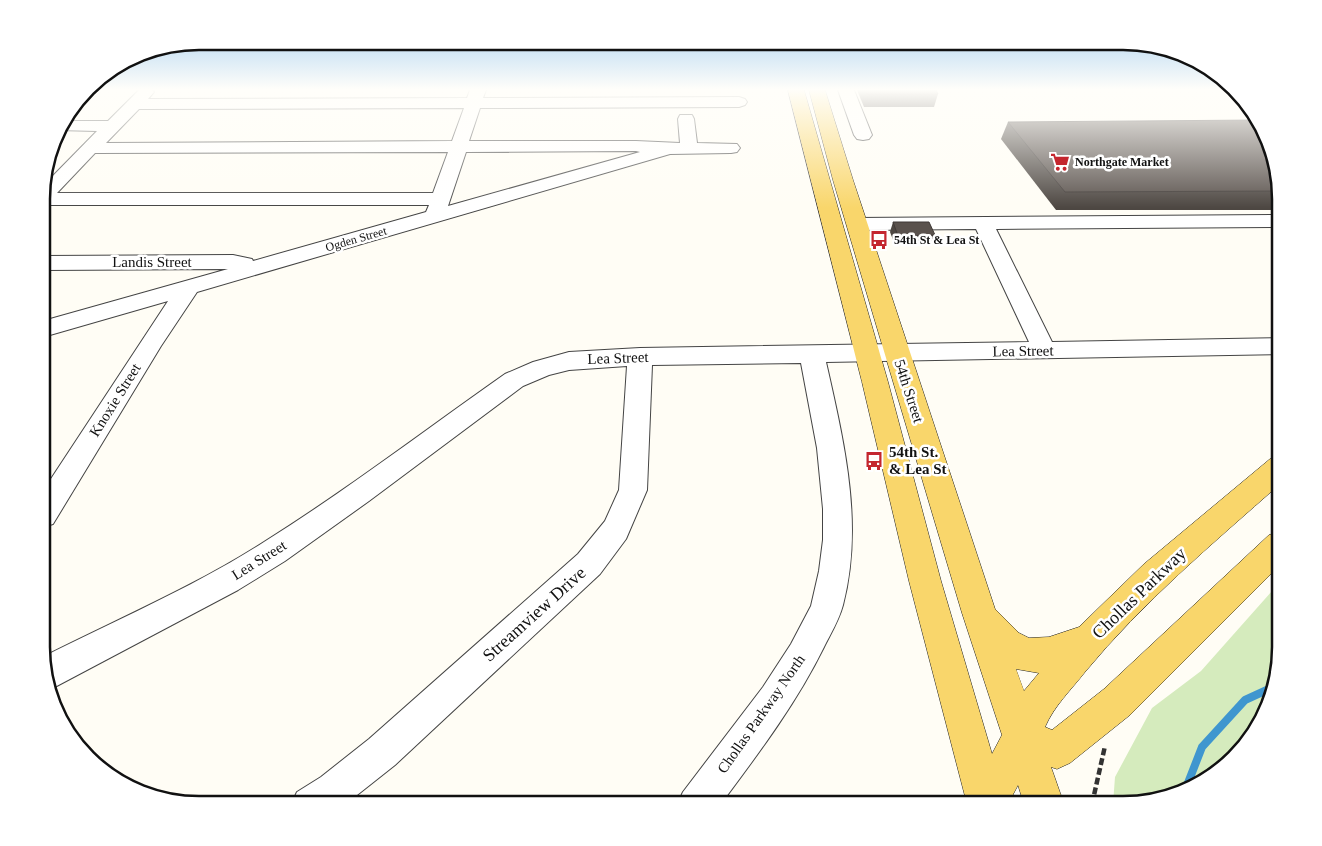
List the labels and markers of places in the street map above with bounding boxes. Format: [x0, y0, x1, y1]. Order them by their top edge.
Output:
supermarket icon: Northgate Market [1049, 151, 1071, 173]
place label: Northgate Market [1075, 155, 1169, 169]
bus stop icon: 54th St & Lea St [868, 229, 890, 251]
place label: 54th St & Lea St [894, 233, 979, 247]
place label: 54th St. & Lea St [889, 444, 947, 477]
bus stop icon: 54th St. & Lea St [863, 450, 885, 472]

